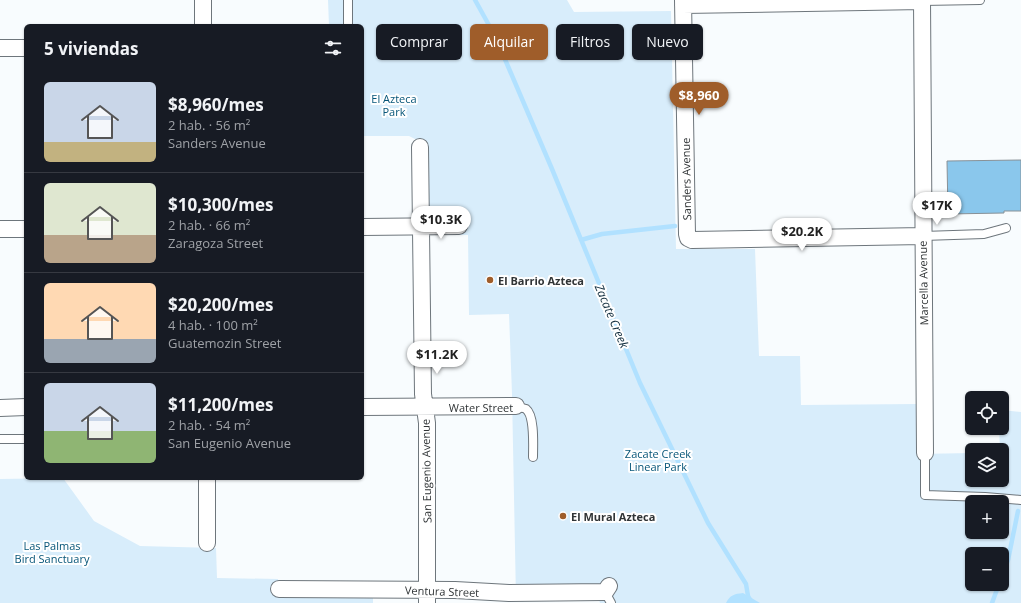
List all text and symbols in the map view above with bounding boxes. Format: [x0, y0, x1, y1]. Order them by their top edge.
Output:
chip: Comprar [376, 24, 462, 60]
chip: Alquilar [470, 24, 548, 60]
chip: Filtros [556, 24, 624, 60]
chip: Nuevo [632, 24, 703, 60]
text: 5 viviendas [44, 37, 139, 60]
icon: filters [322, 37, 344, 59]
pin: $8,960 [666, 82, 732, 116]
text: $8,960 [679, 86, 719, 104]
park label: El Azteca Park [371, 91, 417, 119]
text: $8,960/mes [168, 93, 264, 116]
icon: home [76, 98, 124, 146]
text: 2 hab. · 56 m² [168, 116, 250, 134]
text: Sanders Avenue [168, 134, 266, 152]
street label: Sanders Avenue [678, 138, 694, 220]
pin: $17K [913, 192, 961, 226]
text: $10,300/mes [168, 193, 273, 216]
text: $17K [922, 196, 952, 214]
icon: home [76, 199, 124, 247]
pin: $10.3K [408, 206, 474, 240]
text: $10.3K [420, 210, 462, 228]
text: 2 hab. · 66 m² [168, 216, 250, 234]
pin: $20.2K [769, 218, 835, 252]
text: $20.2K [781, 222, 823, 240]
text: Zaragoza Street [168, 234, 263, 252]
street label: Marcella Avenue [915, 240, 931, 326]
place label: El Barrio Azteca [498, 273, 584, 288]
marker: El Barrio Azteca [485, 275, 495, 285]
water label: Zacate Creek [590, 280, 634, 352]
text: $20,200/mes [168, 293, 273, 316]
icon: home [76, 299, 124, 347]
text: 4 hab. · 100 m² [168, 316, 258, 334]
text: Guatemozin Street [168, 334, 281, 352]
pin: $11.2K [404, 341, 470, 375]
text: $11.2K [416, 345, 458, 363]
map controls [965, 391, 1009, 591]
button: locate [965, 391, 1009, 435]
text: $11,200/mes [168, 393, 273, 416]
icon: home [76, 399, 124, 447]
street label: Water Street [449, 400, 513, 415]
text: 2 hab. · 54 m² [168, 416, 250, 434]
street label: San Eugenio Avenue [418, 419, 434, 523]
text: San Eugenio Avenue [168, 434, 291, 452]
button: layers [965, 443, 1009, 487]
park label: Zacate Creek Linear Park [625, 446, 691, 474]
button: + [965, 495, 1009, 539]
place label: El Mural Azteca [571, 509, 655, 524]
marker: El Mural Azteca [558, 511, 568, 521]
park label: Las Palmas Bird Sanctuary [15, 538, 90, 566]
button: − [965, 547, 1009, 591]
street label: Ventura Street [405, 582, 479, 600]

